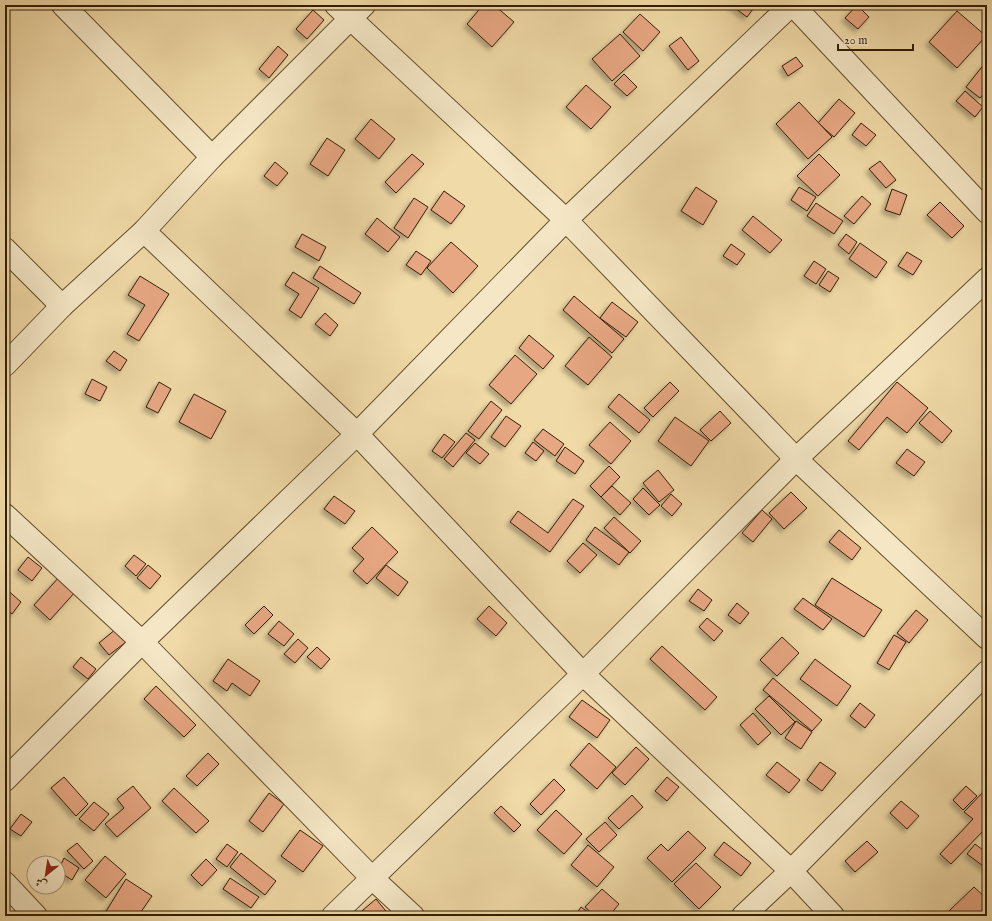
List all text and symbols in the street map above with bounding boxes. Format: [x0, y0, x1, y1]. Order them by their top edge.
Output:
scale bar [838, 26, 913, 52]
text: 20 m [844, 33, 867, 48]
north arrow [26, 855, 66, 895]
text: ش [33, 874, 50, 892]

